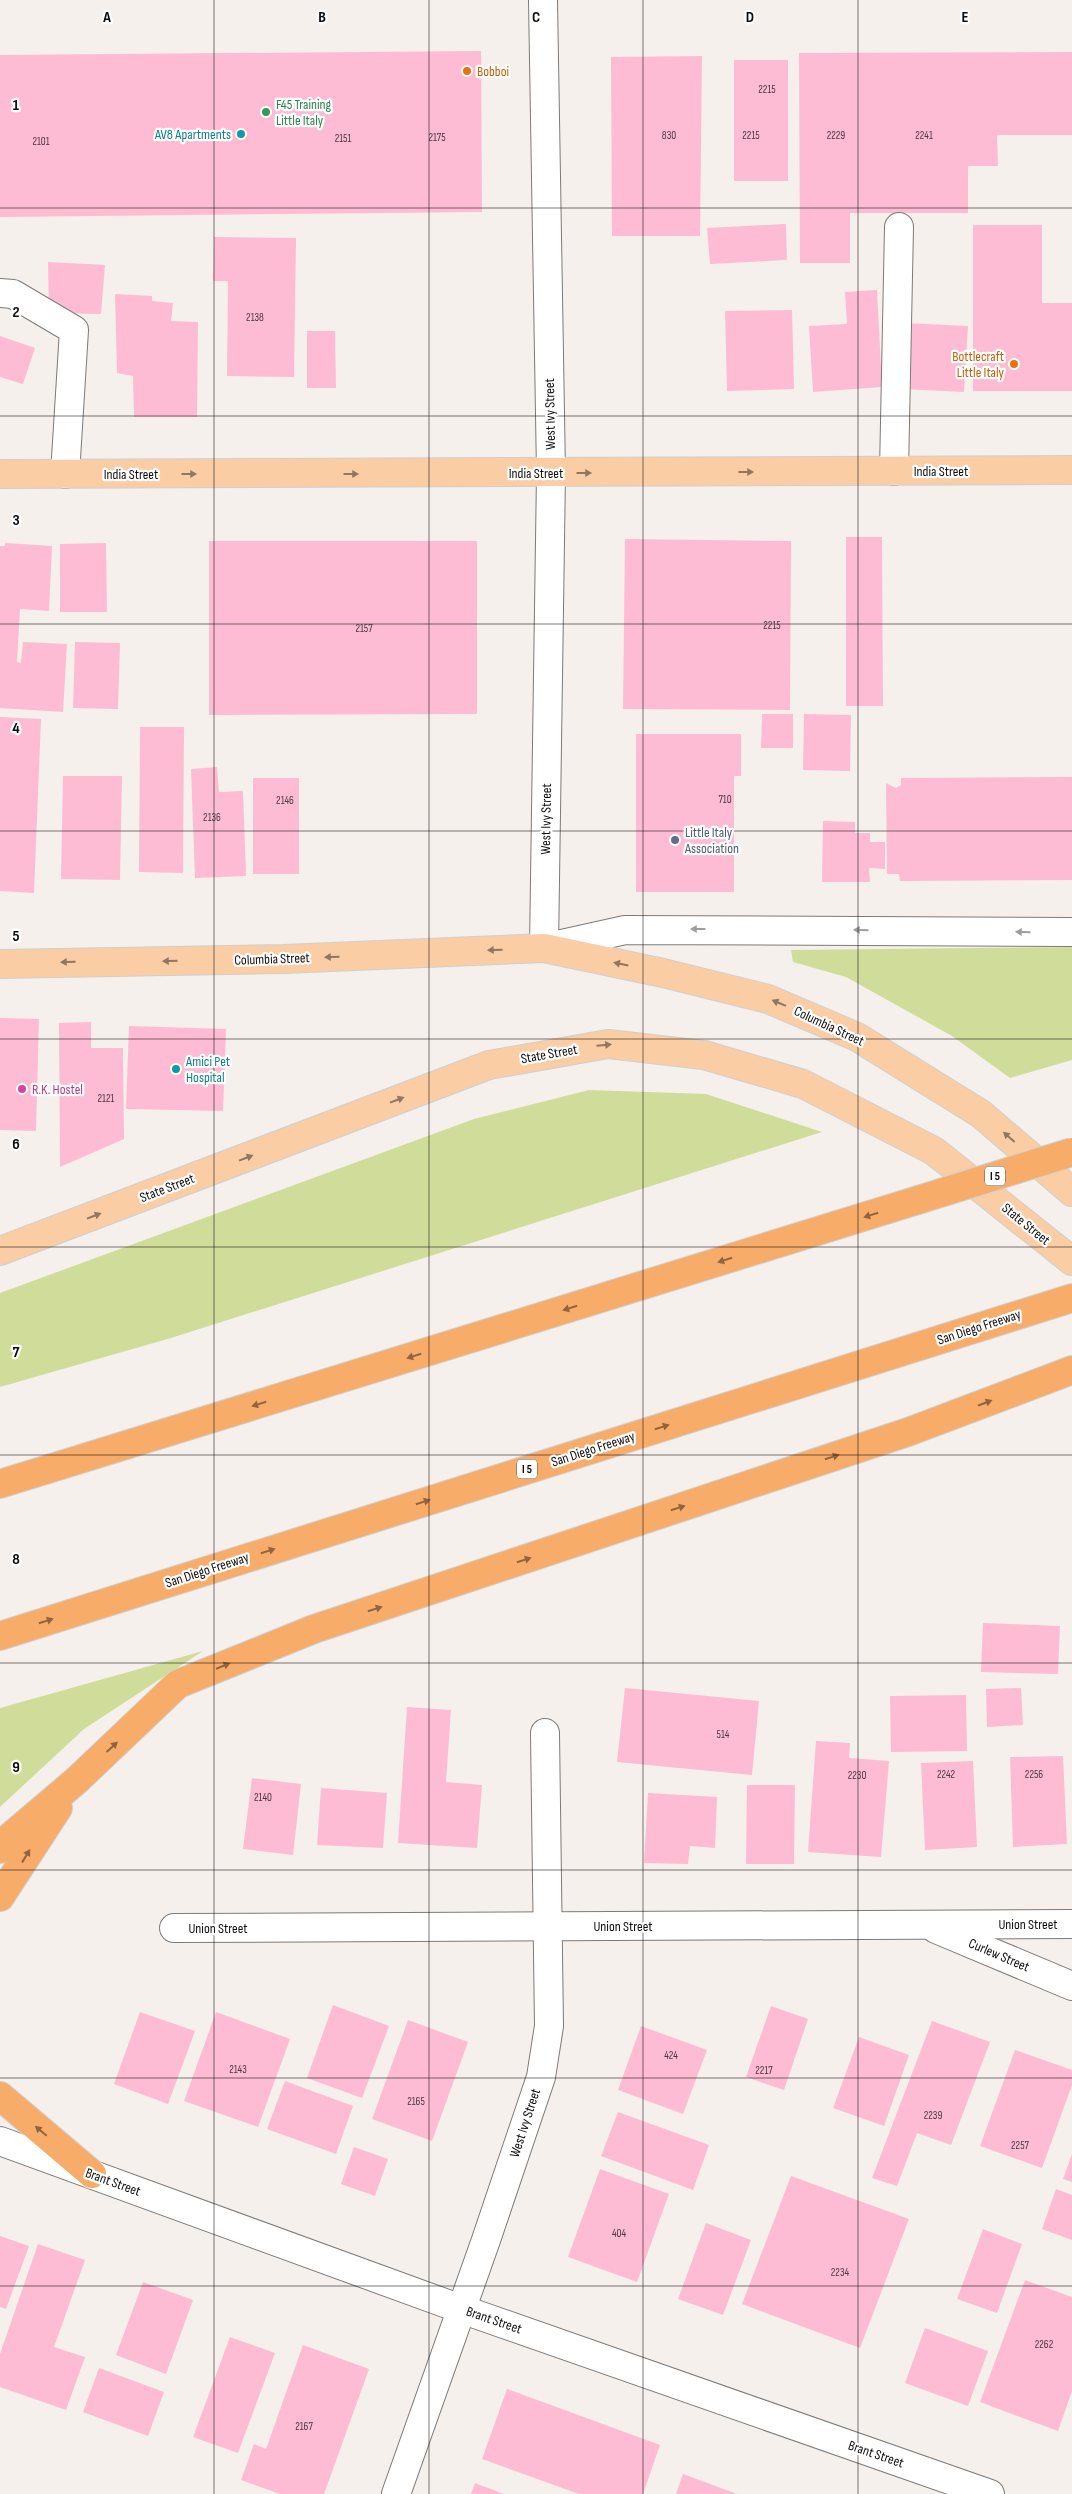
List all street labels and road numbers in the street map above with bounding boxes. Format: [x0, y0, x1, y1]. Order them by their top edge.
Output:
street label: West Ivy Street [541, 378, 559, 450]
street label: India Street [914, 463, 968, 480]
street label: India Street [509, 465, 563, 482]
street label: India Street [104, 466, 158, 483]
street label: West Ivy Street [537, 783, 555, 855]
street label: Columbia Street [234, 949, 310, 969]
street label: Columbia Street [791, 1002, 867, 1050]
street label: State Street [519, 1041, 579, 1067]
road number: I 5 [985, 1166, 1005, 1186]
street label: State Street [137, 1170, 197, 1206]
street label: State Street [998, 1199, 1054, 1249]
street label: San Diego Freeway [935, 1305, 1024, 1349]
street label: San Diego Freeway [549, 1427, 638, 1471]
road number: I 5 [517, 1460, 537, 1478]
street label: San Diego Freeway [163, 1548, 252, 1592]
street label: Union Street [998, 1916, 1058, 1933]
street label: Union Street [593, 1918, 653, 1935]
street label: Union Street [188, 1920, 248, 1937]
street label: Curlew Street [966, 1935, 1032, 1975]
street label: West Ivy Street [506, 2086, 544, 2160]
street label: Brant Street [83, 2164, 143, 2200]
street label: Brant Street [464, 2303, 524, 2337]
street label: Brant Street [846, 2437, 906, 2471]

